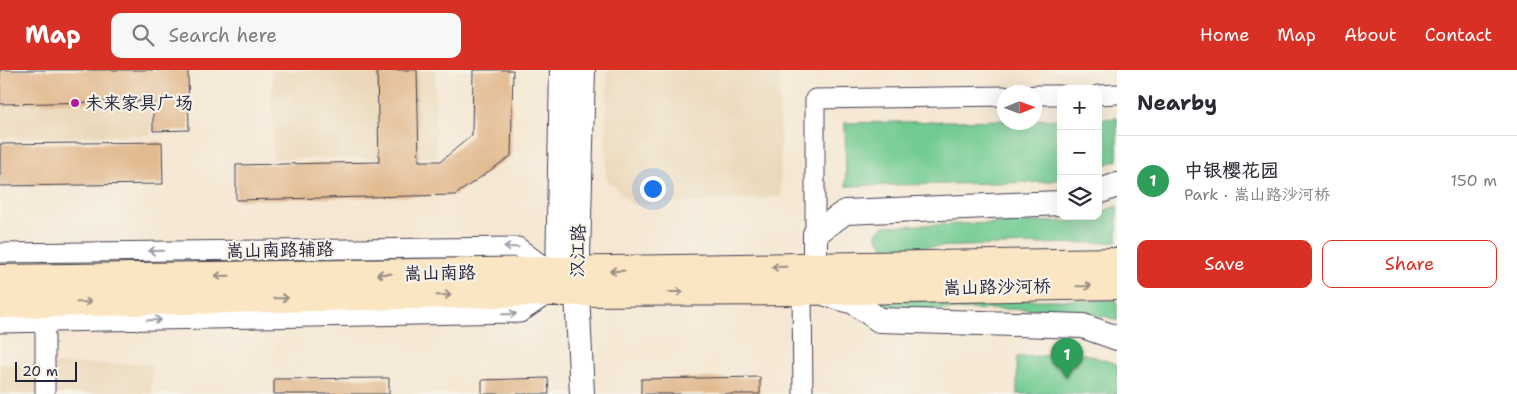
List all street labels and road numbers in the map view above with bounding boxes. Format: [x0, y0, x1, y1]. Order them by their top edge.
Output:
street label: 汉江路 [566, 224, 590, 278]
street label: 嵩山南路辅路 [226, 237, 334, 263]
street label: 嵩山南路 [404, 260, 476, 286]
street label: 嵩山路沙河桥 [943, 274, 1051, 300]

